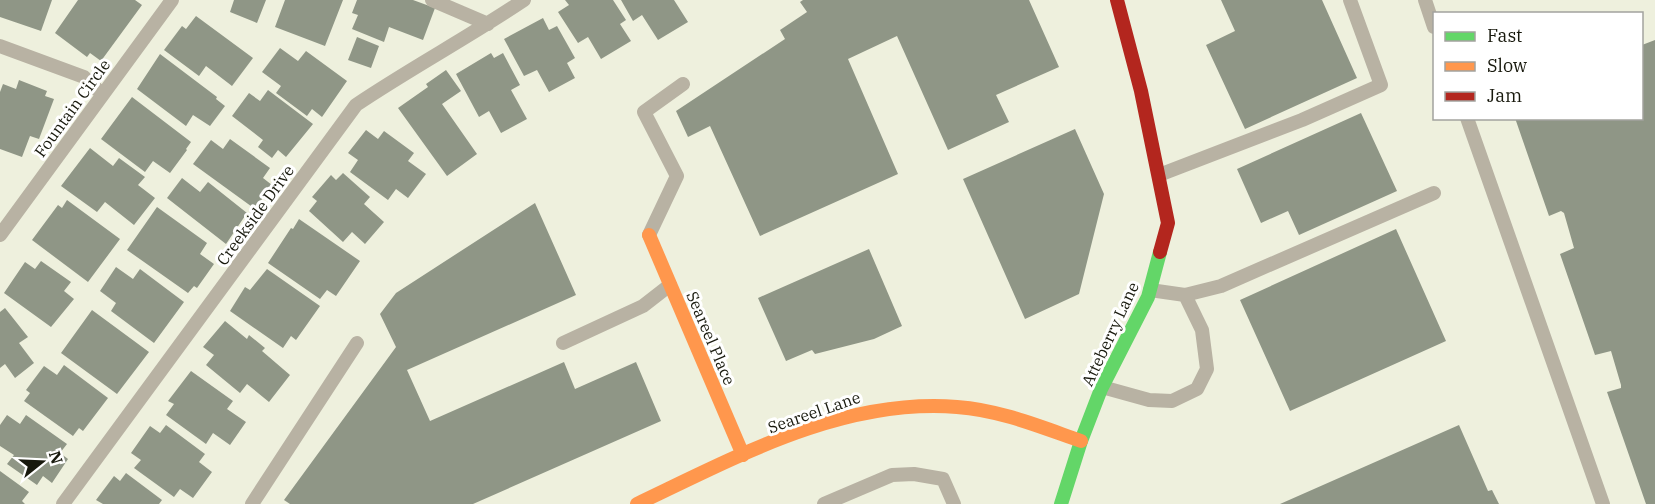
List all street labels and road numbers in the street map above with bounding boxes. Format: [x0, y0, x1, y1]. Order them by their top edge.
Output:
street label: Fountain Circle [30, 55, 114, 161]
street label: Creekside Drive [212, 161, 298, 269]
street label: Atteberry Lane [1077, 279, 1143, 389]
street label: Seareel Place [682, 288, 740, 388]
street label: Seareel Lane [765, 387, 863, 437]

